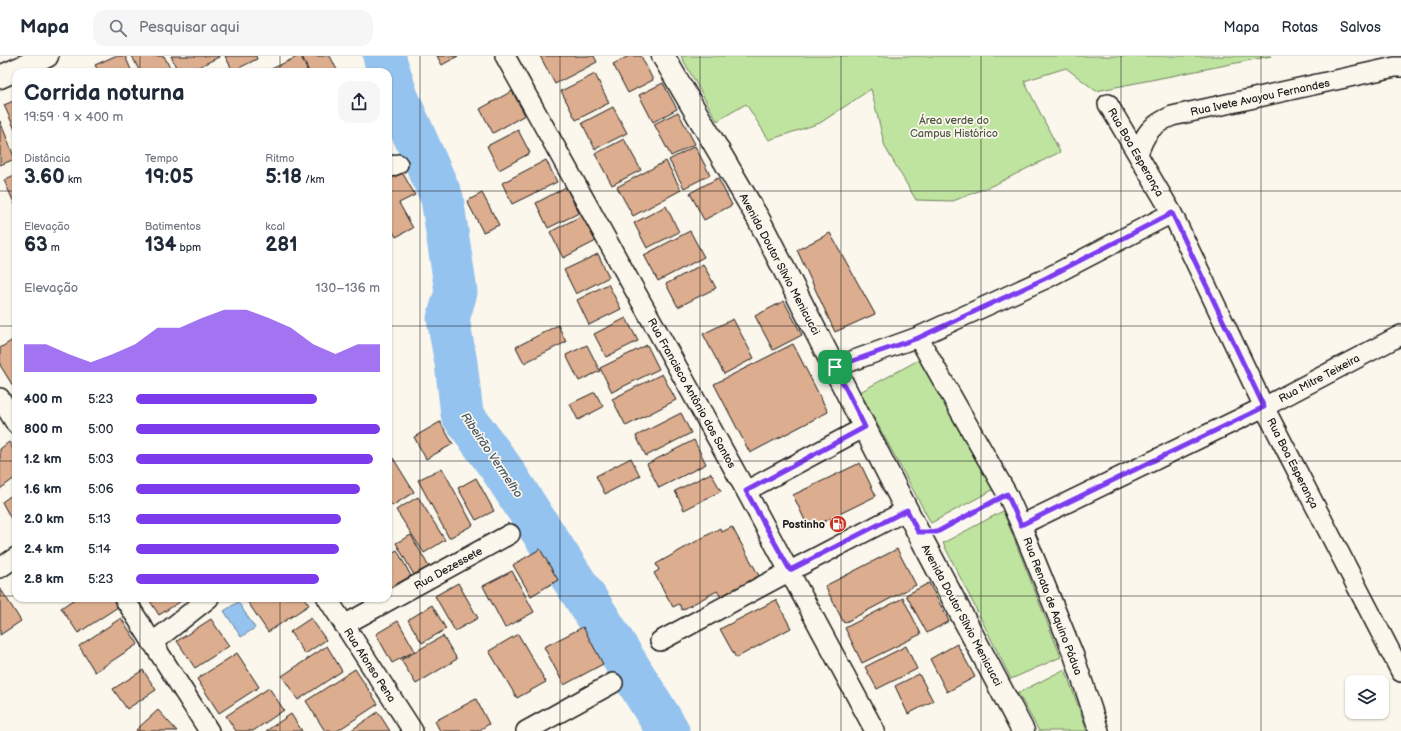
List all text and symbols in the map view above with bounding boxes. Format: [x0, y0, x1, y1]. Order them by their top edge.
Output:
search box [93, 10, 373, 46]
text: Mapa [20, 16, 69, 39]
icon: search [107, 17, 129, 39]
text: Pesquisar aqui [139, 18, 239, 37]
text: Mapa [1223, 19, 1260, 36]
text: Rotas [1282, 19, 1318, 36]
text: Salvos [1340, 19, 1381, 36]
street label: Rua Ivete Avayou Fernandes [1189, 76, 1332, 119]
text: Corrida noturna [24, 80, 185, 107]
button: share [338, 81, 380, 123]
street label: Rua Boa Esperança [1105, 106, 1166, 199]
text: 19:59 · 9 × 400 m [24, 109, 123, 125]
park label: Área verde do Campus Histórico [910, 113, 998, 140]
text: Distância [24, 152, 70, 165]
text: Tempo [145, 152, 178, 165]
text: Ritmo [265, 152, 294, 165]
text: 3.60 [24, 165, 65, 189]
text: 19:05 [145, 165, 194, 189]
text: 5:18 [265, 165, 302, 189]
text: km [65, 173, 82, 186]
text: /km [302, 173, 325, 186]
street label: Avenida Doutor Sílvio Menicucci [737, 191, 822, 337]
text: Elevação [24, 220, 70, 233]
text: Batimentos [145, 220, 201, 233]
text: kcal [265, 220, 285, 233]
text: 63 [24, 233, 48, 257]
text: 134 [145, 233, 177, 257]
text: 281 [265, 233, 298, 257]
text: m [48, 241, 60, 254]
text: bpm [177, 241, 201, 254]
text: Elevação [24, 280, 78, 296]
text: 130–136 m [316, 280, 380, 296]
street label: Rua Francisco Antônio dos Santos [645, 316, 739, 471]
pin [818, 350, 852, 384]
street label: Rua Mitre Teixeira [1276, 352, 1362, 405]
icon: arrive [824, 356, 846, 378]
text: 400 m [24, 391, 62, 407]
text: 5:23 [88, 391, 113, 407]
water label: Ribeirão Vermelho [457, 410, 526, 501]
street label: Rua Boa Esperança [1264, 416, 1321, 511]
text: 800 m [24, 421, 63, 437]
text: 5:00 [88, 421, 113, 437]
text: 1.2 km [24, 451, 62, 467]
text: 5:03 [88, 451, 114, 467]
text: 1.6 km [24, 481, 62, 497]
text: 5:06 [88, 481, 114, 497]
text: 2.0 km [24, 511, 64, 527]
text: 5:13 [88, 511, 111, 527]
fuel station icon: Postinho [828, 514, 848, 534]
place label: Postinho [782, 518, 825, 531]
street label: Rua Renato de Aquino Pádua [1020, 536, 1085, 677]
text: 2.4 km [24, 541, 64, 557]
text: 5:14 [88, 541, 111, 557]
street label: Avenida Doutor Sílvio Menicucci [919, 542, 1004, 688]
street label: Rua Dezessete [412, 544, 485, 593]
text: 2.8 km [24, 571, 64, 587]
text: 5:23 [88, 571, 113, 587]
street label: Rua Afonso Pena [341, 626, 398, 705]
map controls [1345, 675, 1389, 719]
button: layers [1345, 675, 1389, 719]

